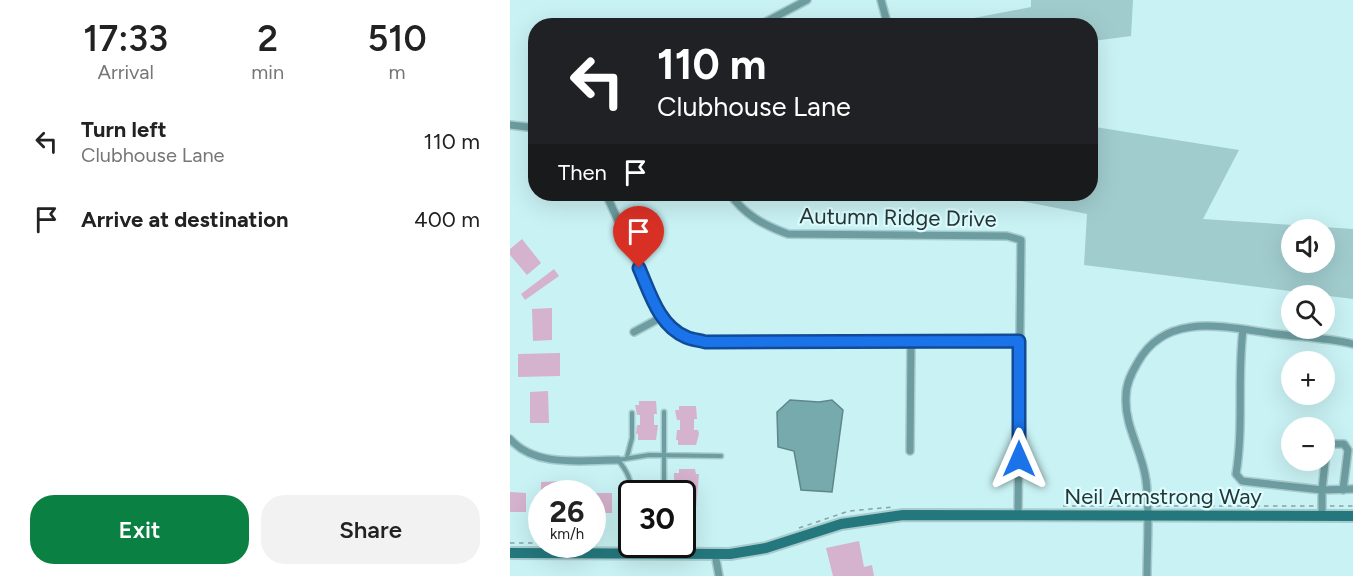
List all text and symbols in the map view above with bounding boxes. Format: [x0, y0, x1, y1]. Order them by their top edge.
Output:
text: 17:33 [83, 17, 168, 60]
text: 2 [257, 17, 278, 60]
text: 510 [368, 17, 427, 60]
text: 110 m [657, 39, 766, 90]
icon: left [558, 42, 636, 120]
text: Arrival [97, 60, 154, 84]
text: min [251, 60, 284, 84]
text: m [389, 60, 406, 84]
text: Clubhouse Lane [657, 90, 851, 123]
text: Turn left [81, 116, 167, 143]
icon: left [30, 125, 63, 158]
text: 110 m [424, 128, 480, 155]
text: Clubhouse Lane [81, 143, 224, 167]
icon: arrive [619, 156, 652, 189]
text: Then [558, 159, 607, 186]
street label: Autumn Ridge Drive [799, 202, 997, 233]
icon: arrive [30, 203, 63, 236]
text: Arrive at destination [81, 206, 289, 233]
text: 400 m [414, 206, 480, 233]
pin [613, 206, 664, 268]
icon: arrive [622, 215, 655, 248]
map controls [1281, 219, 1335, 471]
button: sound [1281, 219, 1335, 273]
button: search [1281, 285, 1335, 339]
button: + [1281, 351, 1335, 405]
button: − [1281, 417, 1335, 471]
position arrow [987, 427, 1051, 491]
speed limit sign: 30 [618, 480, 696, 558]
street label: Neil Armstrong Way [1064, 483, 1262, 510]
text: 26 [550, 493, 584, 530]
button: Exit [30, 495, 249, 564]
button: Share [261, 495, 480, 564]
text: km/h [550, 525, 584, 543]

